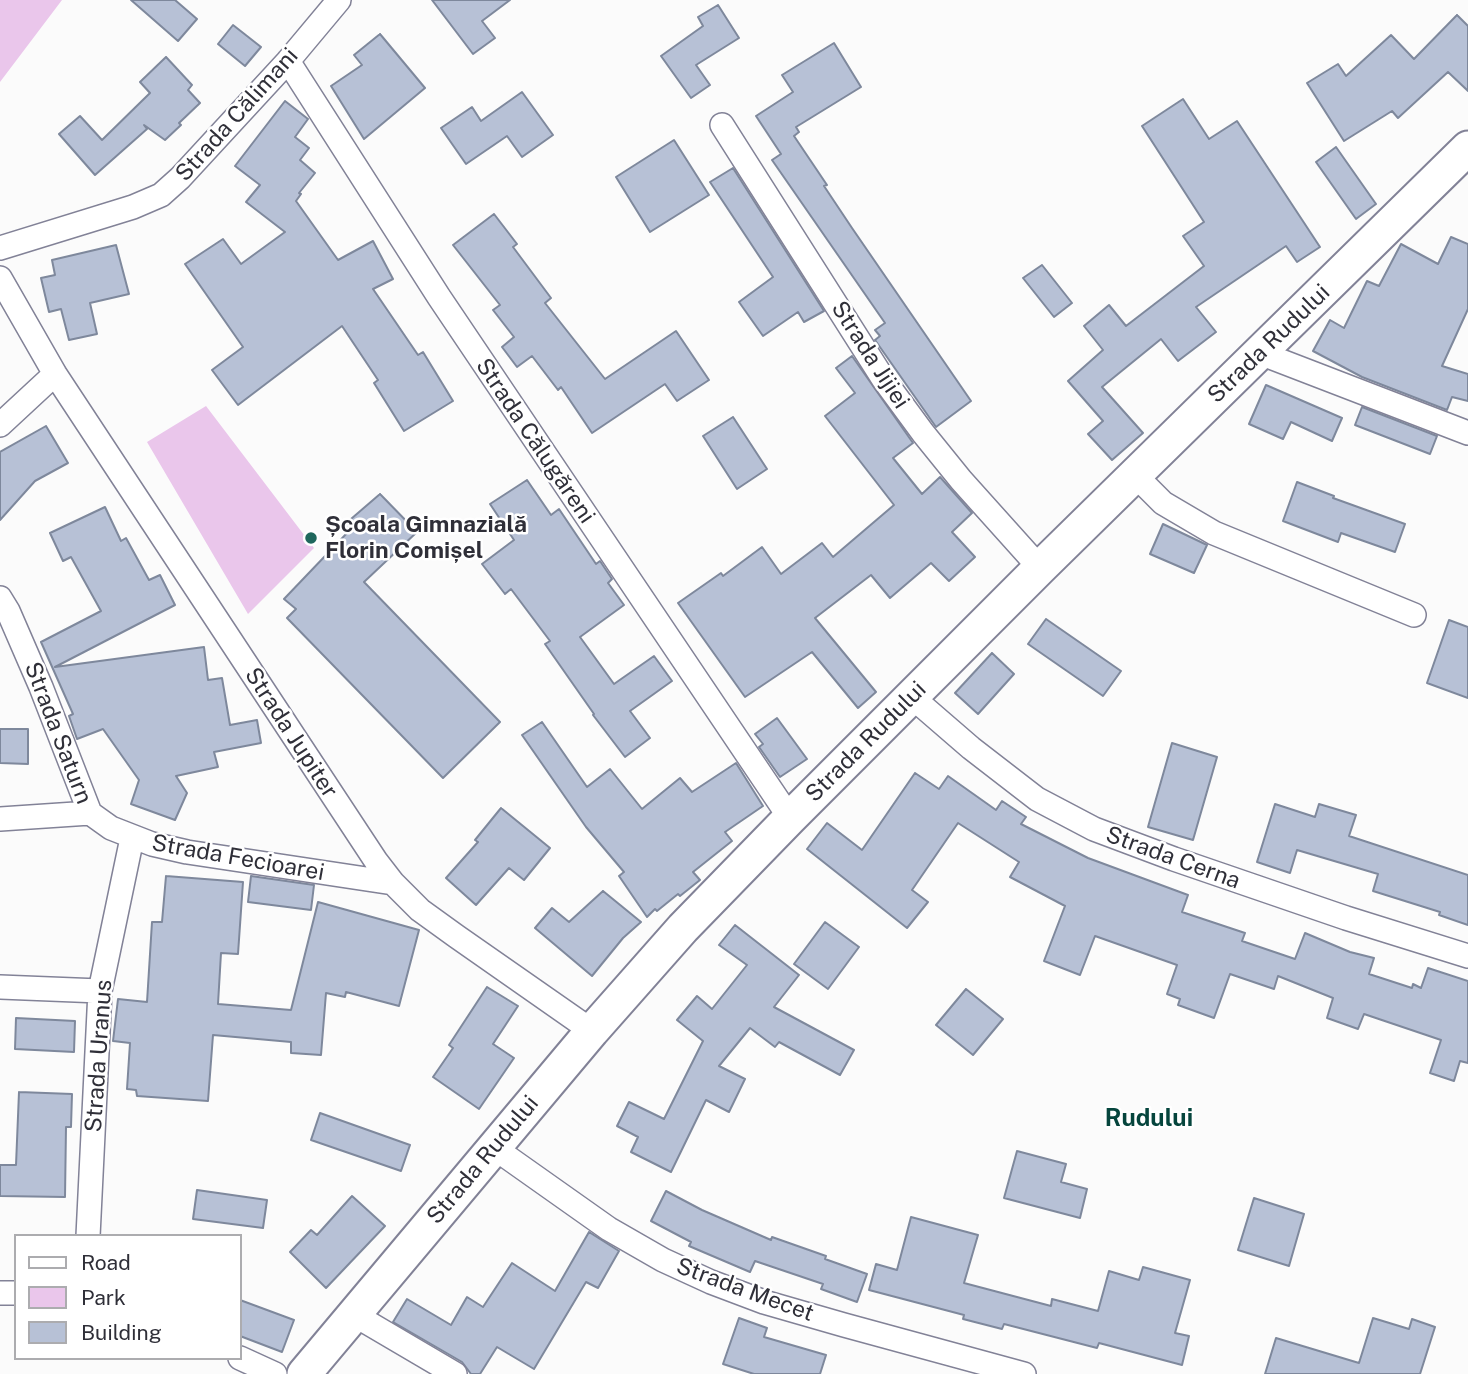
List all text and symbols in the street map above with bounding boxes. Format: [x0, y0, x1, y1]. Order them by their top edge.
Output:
street label: Strada Călimani [170, 43, 304, 187]
street label: Strada Rudului [1202, 279, 1336, 409]
street label: Strada Jijiei [825, 296, 915, 414]
street label: Strada Călugăreni [470, 353, 600, 529]
place label: Școala Gimnazială Florin Comișel [325, 511, 527, 565]
marker: Școala Gimnazială Florin Comișel [303, 530, 319, 546]
street label: Strada Saturn [18, 658, 98, 808]
street label: Strada Jupiter [239, 663, 343, 803]
street label: Strada Rudului [800, 676, 932, 808]
street label: Strada Cerna [1102, 821, 1244, 895]
street label: Strada Fecioarei [150, 829, 326, 887]
street label: Strada Uranus [80, 979, 118, 1133]
street label: Strada Rudului [421, 1090, 545, 1230]
district label: Rudului [1105, 1105, 1193, 1133]
legend [14, 1234, 242, 1360]
text: Road [81, 1250, 131, 1275]
street label: Strada Mecet [672, 1252, 818, 1328]
text: Park [81, 1285, 126, 1310]
text: Building [81, 1320, 162, 1345]

